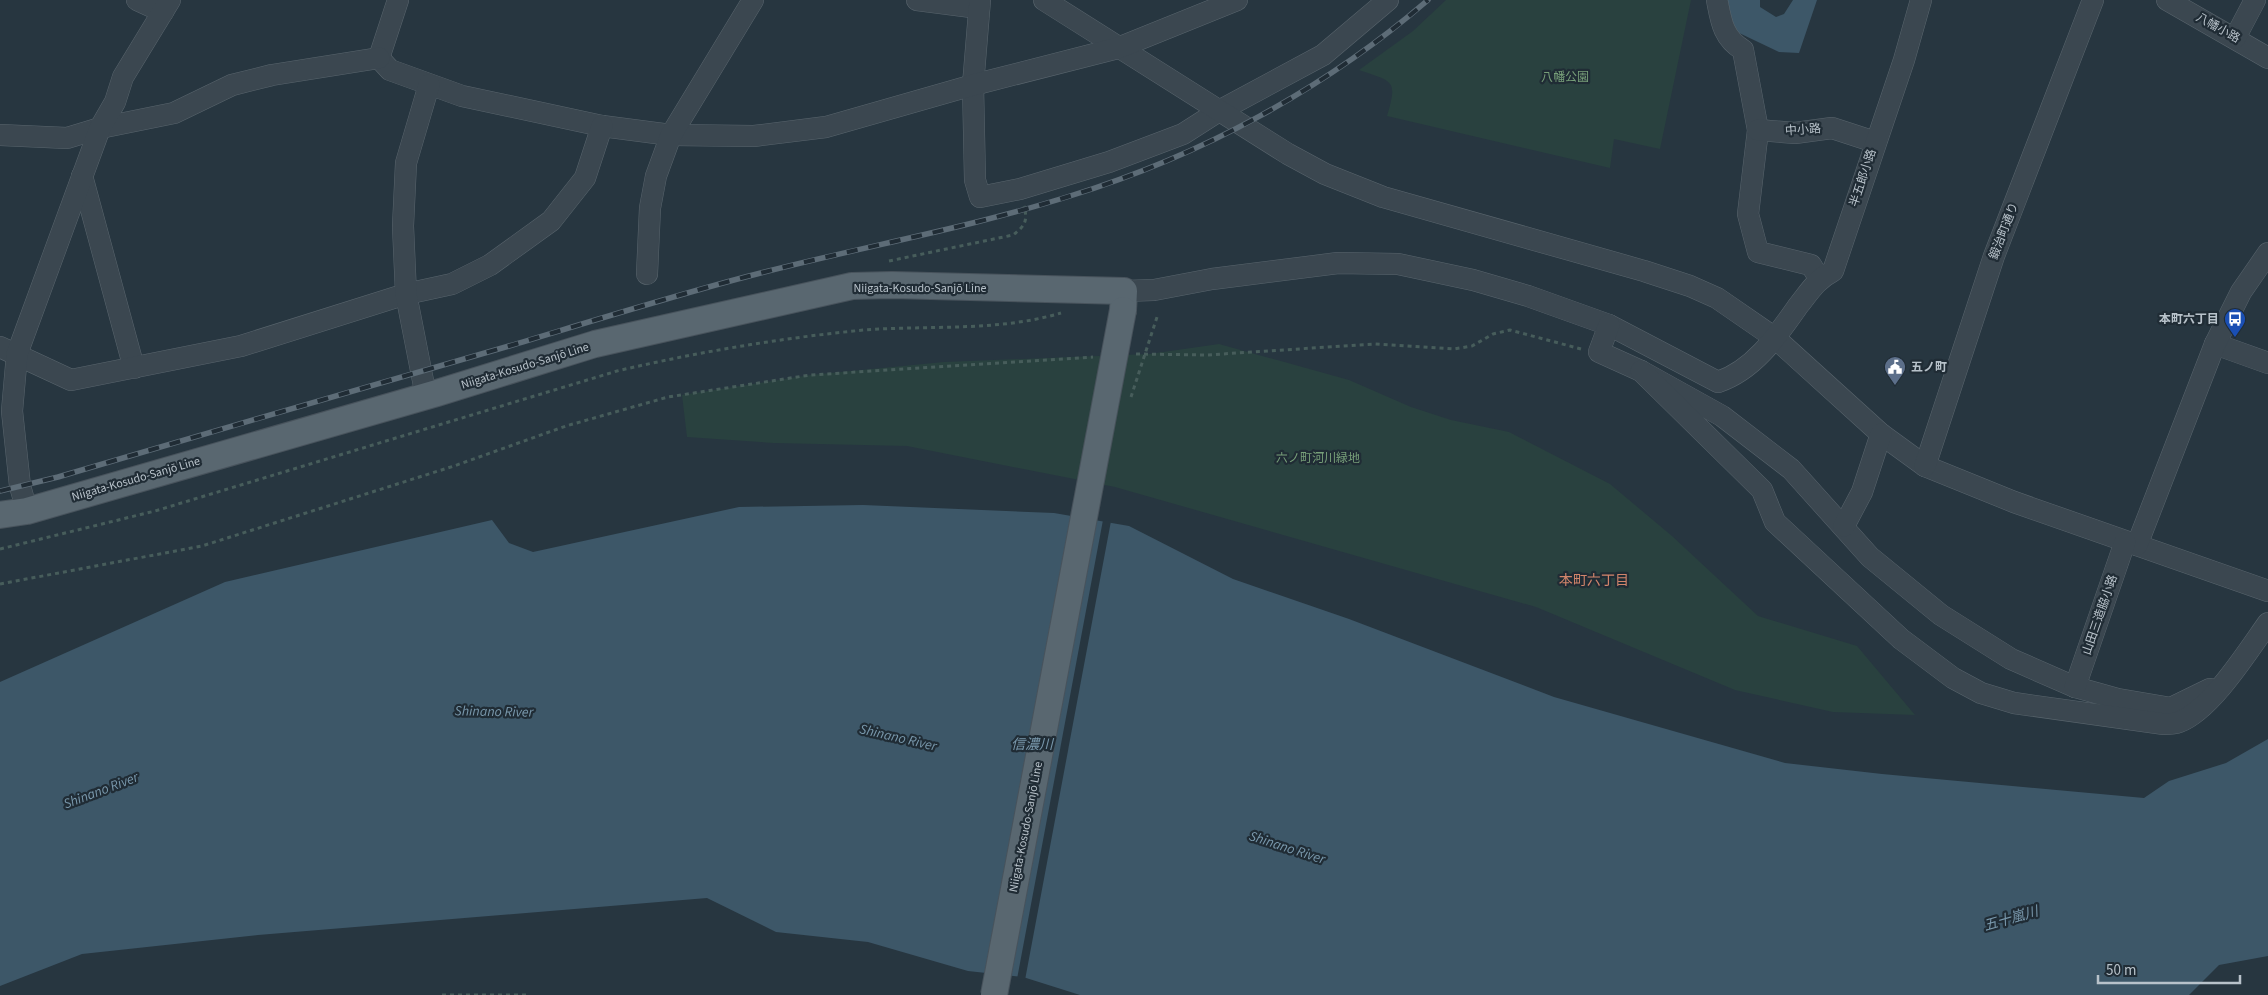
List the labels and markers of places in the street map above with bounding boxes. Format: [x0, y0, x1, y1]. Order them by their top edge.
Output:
bus stop icon: 本町六丁目 [2223, 307, 2247, 338]
place label: 本町六丁目 [2159, 311, 2219, 328]
public building icon: 五ノ町 [1883, 355, 1907, 386]
place label: 五ノ町 [1911, 359, 1947, 376]

